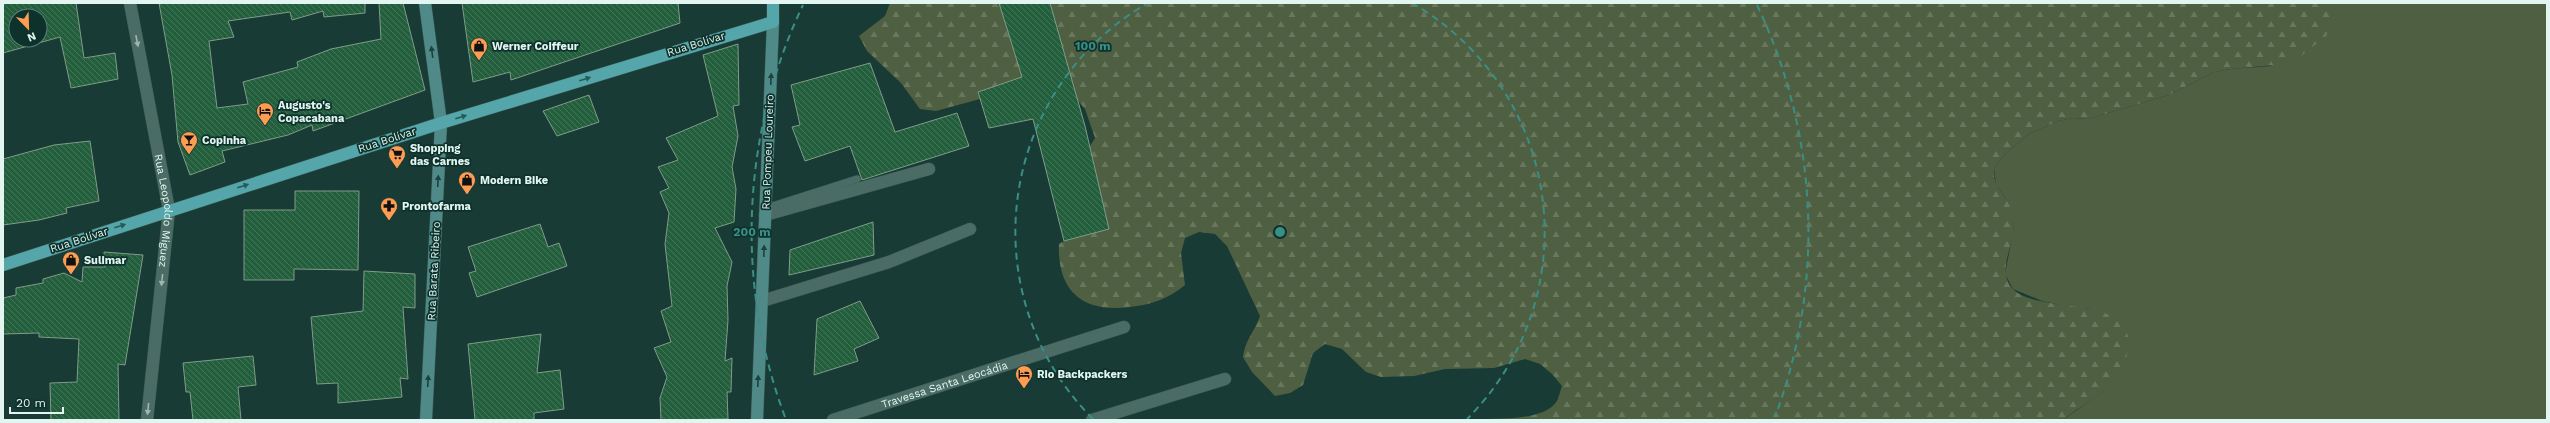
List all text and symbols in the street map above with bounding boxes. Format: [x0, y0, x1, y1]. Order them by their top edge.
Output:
north arrow [8, 8, 48, 48]
text: N [25, 29, 38, 44]
street label: Rua Bolívar [665, 29, 727, 59]
one-way arrow [134, 35, 140, 47]
shop icon: Werner Coiffeur [469, 36, 489, 61]
text: 100 m [1075, 39, 1111, 53]
place label: Werner Coiffeur [492, 40, 579, 53]
one-way arrow [428, 46, 435, 58]
one-way arrow [768, 72, 774, 85]
one-way arrow [579, 76, 591, 82]
street label: Rua Pompeu Loureiro [759, 94, 777, 210]
place label: Augusto's Copacabana [278, 99, 345, 125]
hotel icon: Augusto's Copacabana [255, 101, 275, 126]
one-way arrow [455, 114, 467, 120]
street label: Rua Bolívar [356, 124, 418, 155]
bar icon: Copinha [179, 130, 199, 155]
place label: Copinha [202, 134, 247, 147]
place label: Shopping das Carnes [410, 142, 470, 168]
supermarket icon: Shopping das Carnes [387, 144, 407, 169]
street label: Rua Leopoldo Miguez [152, 153, 175, 268]
shop icon: Modern Bike [457, 170, 477, 195]
place label: Modern Bike [480, 174, 548, 187]
one-way arrow [435, 175, 442, 187]
one-way arrow [238, 183, 250, 189]
pharmacy icon: Prontofarma [379, 196, 399, 221]
place label: Prontofarma [402, 200, 472, 213]
street label: Rua Barata Ribeiro [425, 221, 443, 321]
one-way arrow [114, 223, 126, 229]
street label: Rua Bolívar [48, 224, 110, 255]
text: 200 m [733, 225, 771, 239]
centre of rings [1273, 225, 1287, 239]
one-way arrow [761, 244, 767, 257]
shop icon: Sulimar [61, 250, 81, 275]
place label: Sulimar [84, 254, 126, 267]
one-way arrow [159, 274, 165, 286]
street label: Travessa Santa Leocádia [880, 358, 1009, 411]
hotel icon: Rio Backpackers [1014, 364, 1034, 389]
place label: Rio Backpackers [1037, 368, 1127, 381]
one-way arrow [425, 374, 431, 387]
one-way arrow [755, 375, 762, 387]
scale bar [10, 389, 63, 415]
text: 20 m [16, 396, 46, 410]
one-way arrow [145, 403, 152, 415]

